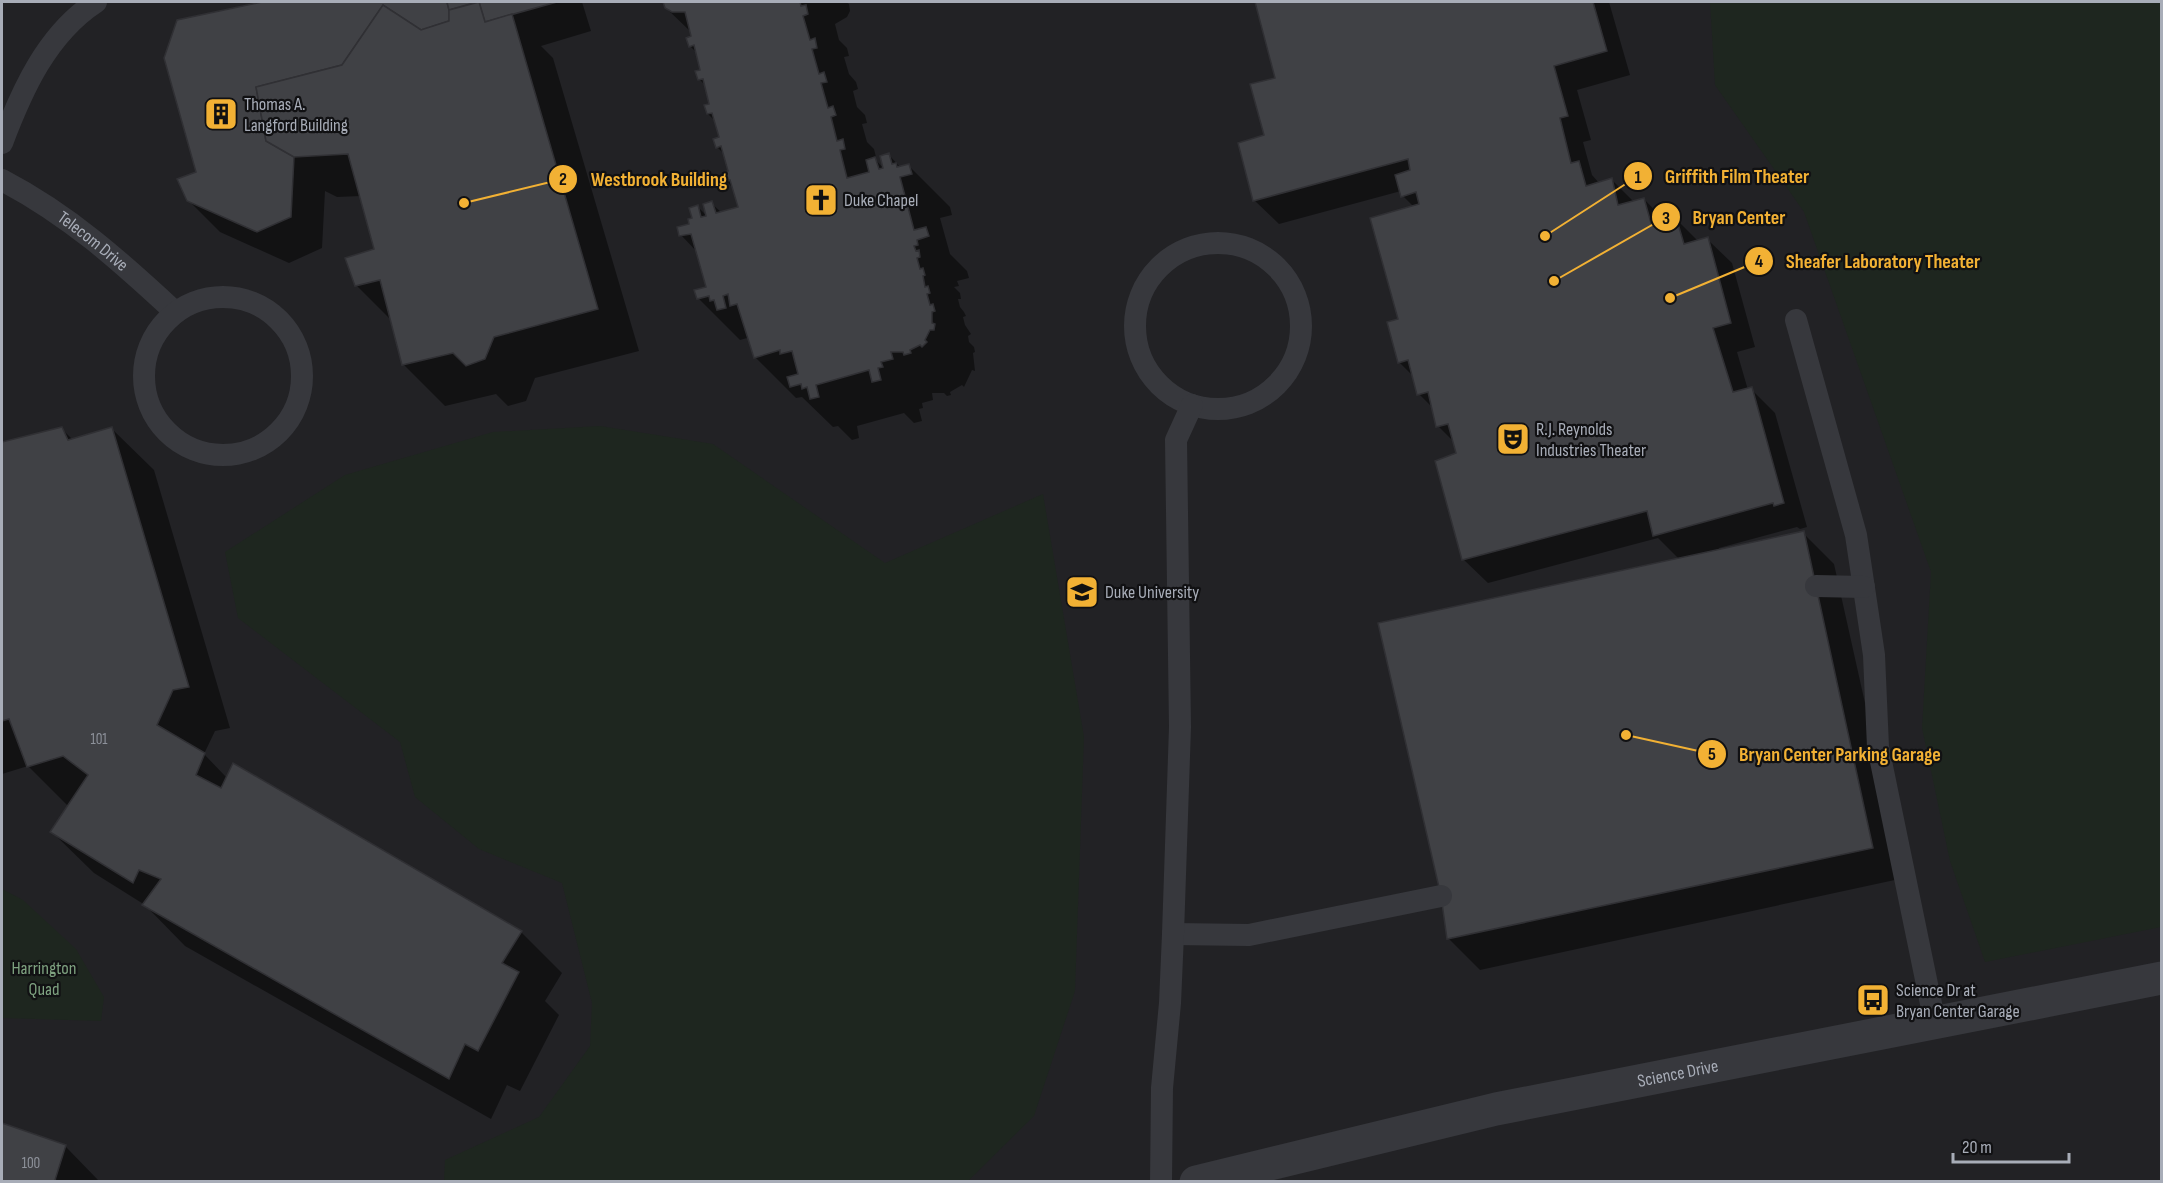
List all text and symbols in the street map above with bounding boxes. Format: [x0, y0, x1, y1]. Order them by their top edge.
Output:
place label: Thomas A. Langford Building [244, 94, 348, 136]
building icon: Thomas A. Langford Building [203, 96, 239, 132]
callout: Griffith Film Theater [1623, 157, 1821, 195]
callout: Westbrook Building [548, 160, 739, 198]
text: Griffith Film Theater [1665, 165, 1809, 189]
text: 1 [1634, 167, 1642, 188]
text: Westbrook Building [591, 168, 728, 192]
text: 2 [559, 169, 567, 190]
church icon: Duke Chapel [803, 182, 839, 218]
place label: Duke Chapel [844, 190, 918, 211]
callout: Bryan Center [1651, 198, 1798, 236]
text: Bryan Center [1692, 206, 1786, 230]
street label: Telecom Drive [54, 207, 133, 276]
text: 3 [1662, 208, 1670, 229]
callout: Sheafer Laboratory Theater [1744, 242, 1993, 280]
text: Sheafer Laboratory Theater [1786, 250, 1980, 274]
text: 4 [1755, 251, 1764, 272]
place label: R.J. Reynolds Industries Theater [1536, 419, 1646, 461]
theatre icon: R.J. Reynolds Industries Theater [1495, 421, 1531, 457]
school or university icon: Duke University [1064, 574, 1100, 610]
place label: Duke University [1105, 582, 1199, 603]
house number: 101 [90, 730, 108, 749]
callout: Bryan Center Parking Garage [1697, 735, 1953, 773]
text: Bryan Center Parking Garage [1739, 743, 1941, 767]
text: 5 [1708, 744, 1716, 765]
park label: Harrington Quad [11, 958, 77, 1000]
place label: Science Dr at Bryan Center Garage [1896, 980, 2020, 1022]
bus stop icon: Science Dr at Bryan Center Garage [1855, 982, 1891, 1018]
street label: Science Drive [1636, 1056, 1720, 1092]
scale bar [1953, 1126, 2068, 1164]
text: 20 m [1962, 1137, 1992, 1158]
house number: 100 [22, 1154, 40, 1173]

